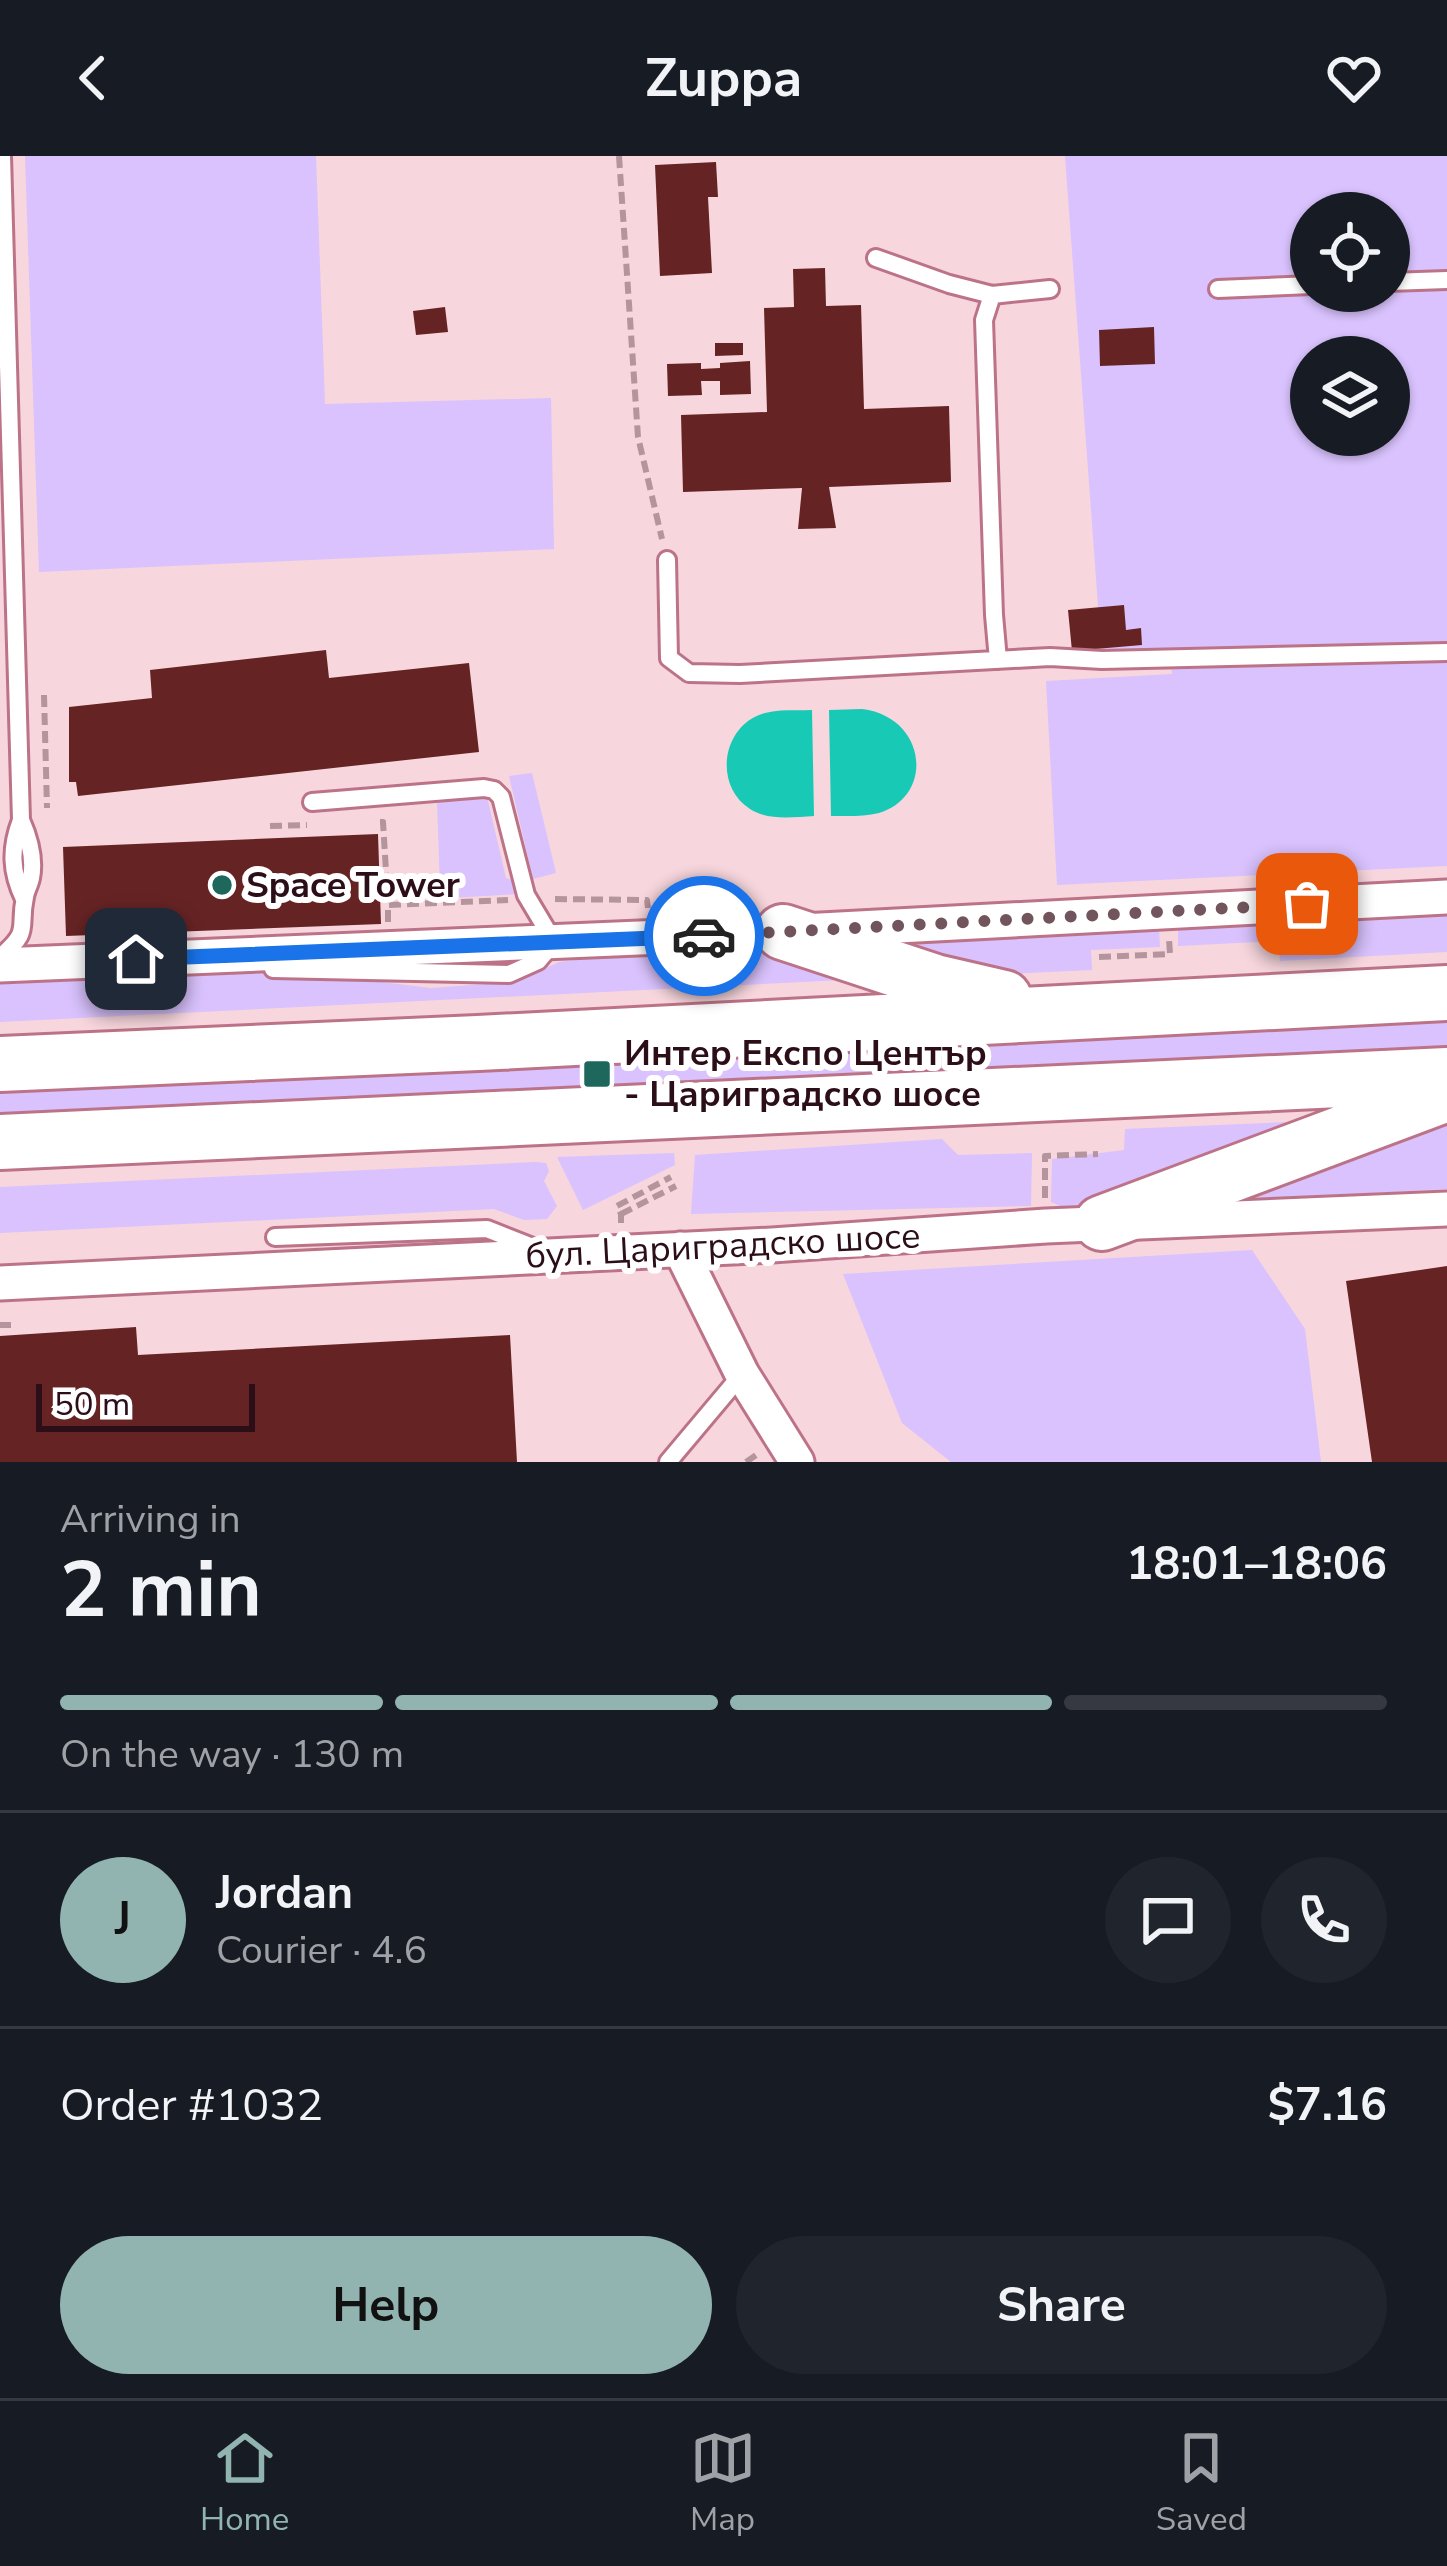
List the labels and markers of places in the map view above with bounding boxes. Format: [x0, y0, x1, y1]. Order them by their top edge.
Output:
pin [1256, 853, 1358, 955]
place label: Space Tower [246, 861, 460, 910]
marker: Space Tower [209, 872, 235, 898]
pin [85, 908, 187, 1010]
place label: Интер Експо Център - Цариградско шосе [624, 1029, 987, 1119]
marker: Интер Експо Център - Цариградско шосе [581, 1058, 613, 1090]

